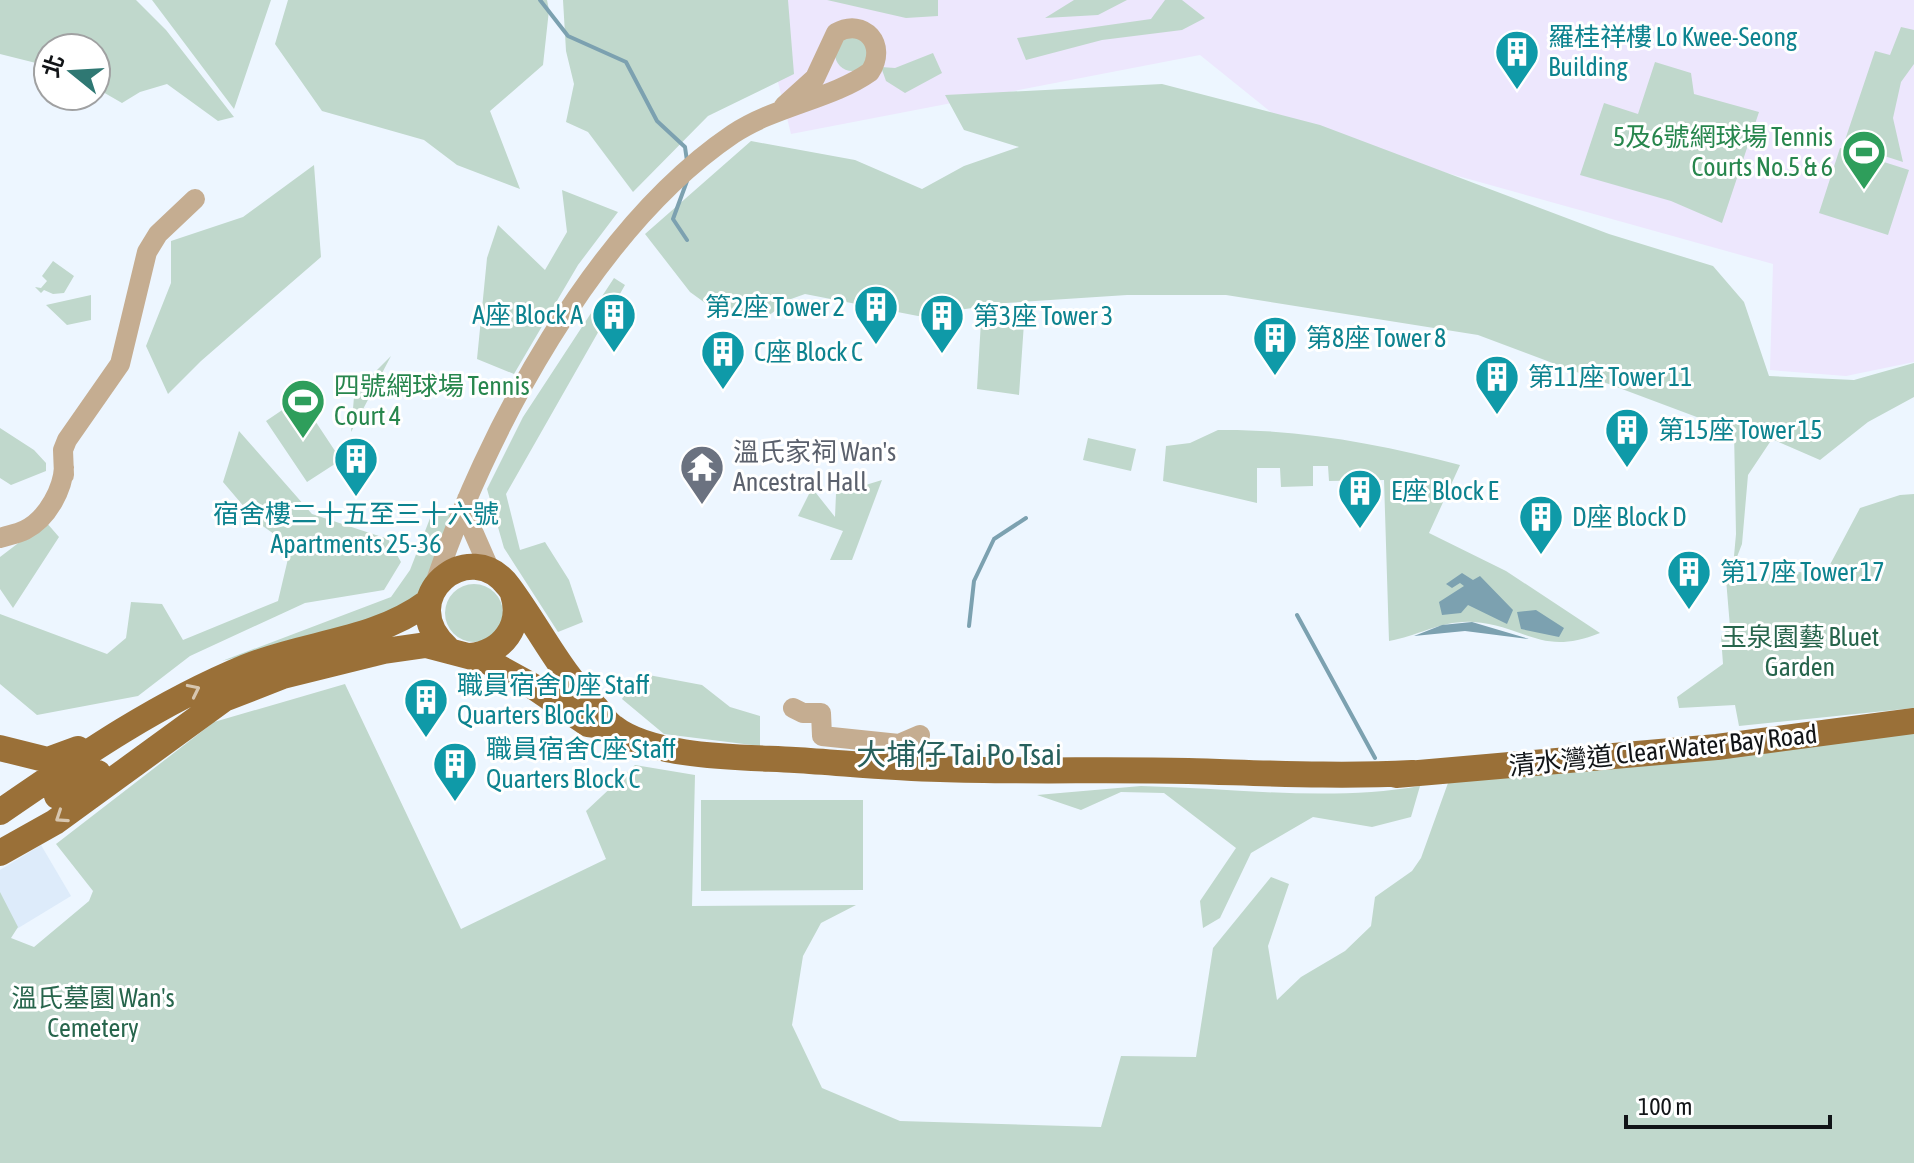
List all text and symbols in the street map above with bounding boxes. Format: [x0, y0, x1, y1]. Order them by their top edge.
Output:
place label: 羅桂祥樓 Lo Kwee-Seong Building [1548, 22, 1798, 82]
building icon: 羅桂祥樓 Lo Kwee-Seong Building [1493, 28, 1541, 91]
north arrow [32, 32, 112, 112]
text: 北 [37, 51, 69, 80]
place label: 5及6號網球場 Tennis Courts No.5 & 6 [1613, 122, 1833, 182]
sports icon: 5及6號網球場 Tennis Courts No.5 & 6 [1840, 128, 1888, 191]
building icon: 第2座 Tower 2 [852, 283, 900, 346]
building icon: A座 Block A [590, 291, 638, 354]
place label: 第2座 Tower 2 [705, 292, 845, 322]
building icon: 第3座 Tower 3 [918, 292, 966, 355]
place label: A座 Block A [472, 300, 583, 330]
place label: 第3座 Tower 3 [973, 301, 1113, 331]
building icon: 第8座 Tower 8 [1251, 314, 1299, 377]
place label: 第8座 Tower 8 [1306, 323, 1446, 353]
building icon: C座 Block C [699, 328, 747, 391]
place label: C座 Block C [754, 337, 863, 367]
building icon: 第11座 Tower 11 [1473, 353, 1521, 416]
place label: 第11座 Tower 11 [1528, 362, 1693, 392]
place label: 四號網球場 Tennis Court 4 [334, 371, 530, 431]
sports icon: 四號網球場 Tennis Court 4 [279, 377, 327, 440]
building icon: 第15座 Tower 15 [1603, 406, 1651, 469]
place label: 第15座 Tower 15 [1658, 415, 1823, 445]
building icon: 宿舍樓二十五至三十六號 Apartments 25-36 [332, 435, 380, 498]
place label: 溫氏家祠 Wan's Ancestral Hall [733, 437, 896, 497]
temple icon: 溫氏家祠 Wan's Ancestral Hall [678, 443, 726, 506]
building icon: E座 Block E [1336, 467, 1384, 530]
place label: E座 Block E [1391, 476, 1499, 506]
building icon: D座 Block D [1517, 493, 1565, 556]
place label: 宿舍樓二十五至三十六號 Apartments 25-36 [213, 499, 499, 559]
place label: D座 Block D [1572, 502, 1686, 532]
building icon: 第17座 Tower 17 [1665, 548, 1713, 611]
place label: 第17座 Tower 17 [1720, 557, 1885, 587]
park label: 玉泉園藝 Bluet Garden [1721, 622, 1879, 682]
place label: 職員宿舍D座 Staff Quarters Block D [457, 670, 650, 730]
building icon: 職員宿舍D座 Staff Quarters Block D [402, 676, 450, 739]
one-way arrow [185, 684, 200, 700]
street label: 清水灣道 Clear Water Bay Road [1507, 719, 1819, 781]
place label: 職員宿舍C座 Staff Quarters Block C [486, 734, 676, 794]
district label: 大埔仔 Tai Po Tsai [856, 737, 1062, 771]
building icon: 職員宿舍C座 Staff Quarters Block C [431, 740, 479, 803]
one-way arrow [56, 807, 70, 822]
park label: 溫氏墓園 Wan's Cemetery [11, 983, 175, 1043]
scale bar [1626, 1079, 1830, 1129]
text: 100 m [1638, 1093, 1692, 1120]

